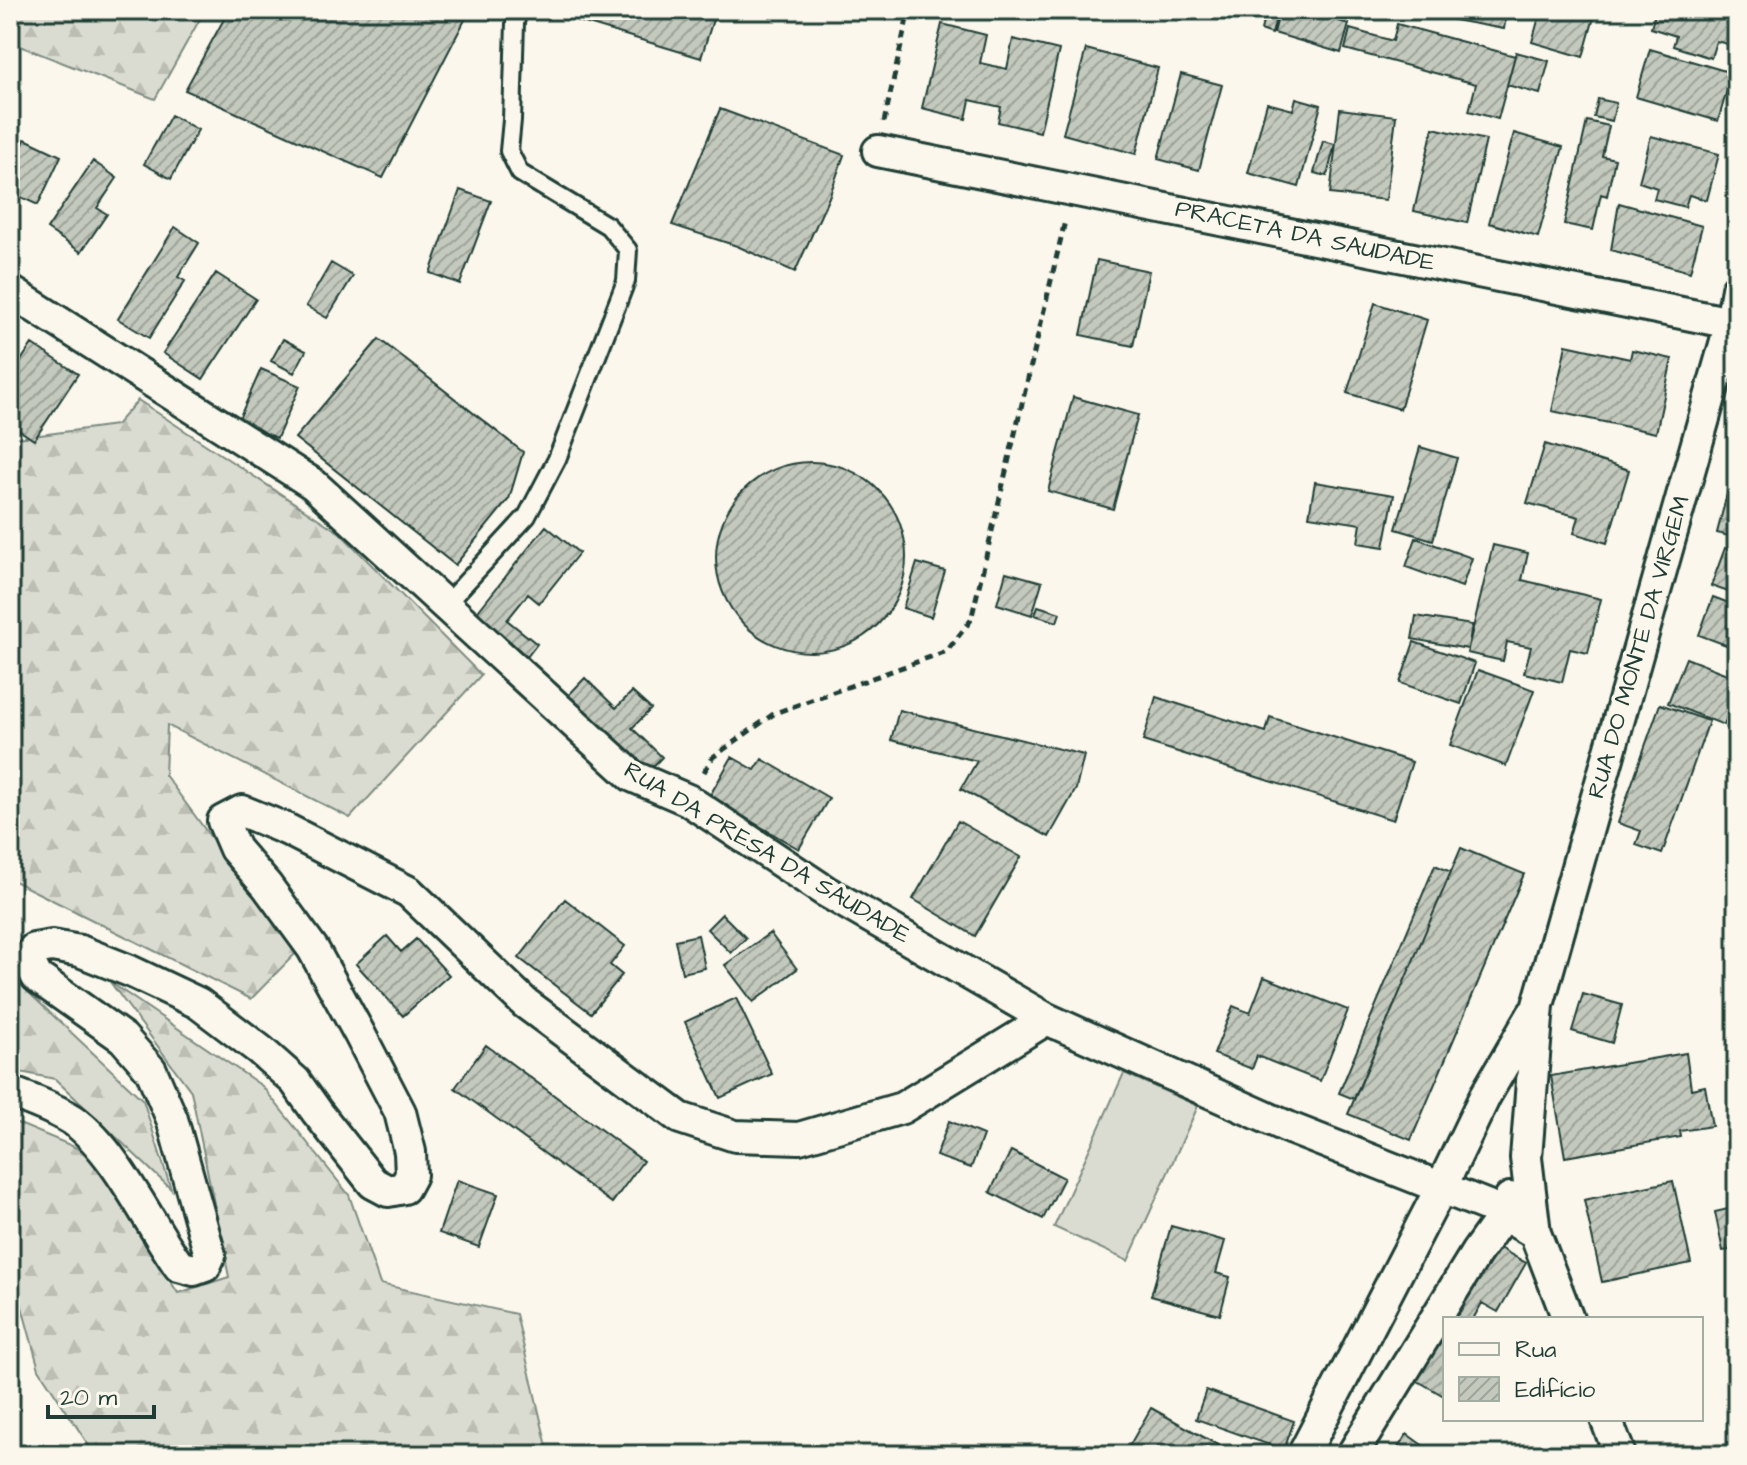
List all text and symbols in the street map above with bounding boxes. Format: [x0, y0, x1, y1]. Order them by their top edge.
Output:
street label: PRACETA DA SAUDADE [1172, 192, 1438, 280]
street label: RUA DO MONTE DA VIRGEM [1579, 491, 1699, 802]
street label: RUA DA PRESA DA SAUDADE [617, 754, 917, 952]
legend [1443, 1317, 1703, 1421]
text: Rua [1515, 1333, 1557, 1367]
scale bar [48, 1369, 154, 1419]
text: Edifício [1515, 1373, 1596, 1407]
text: 20 m [60, 1381, 117, 1415]

